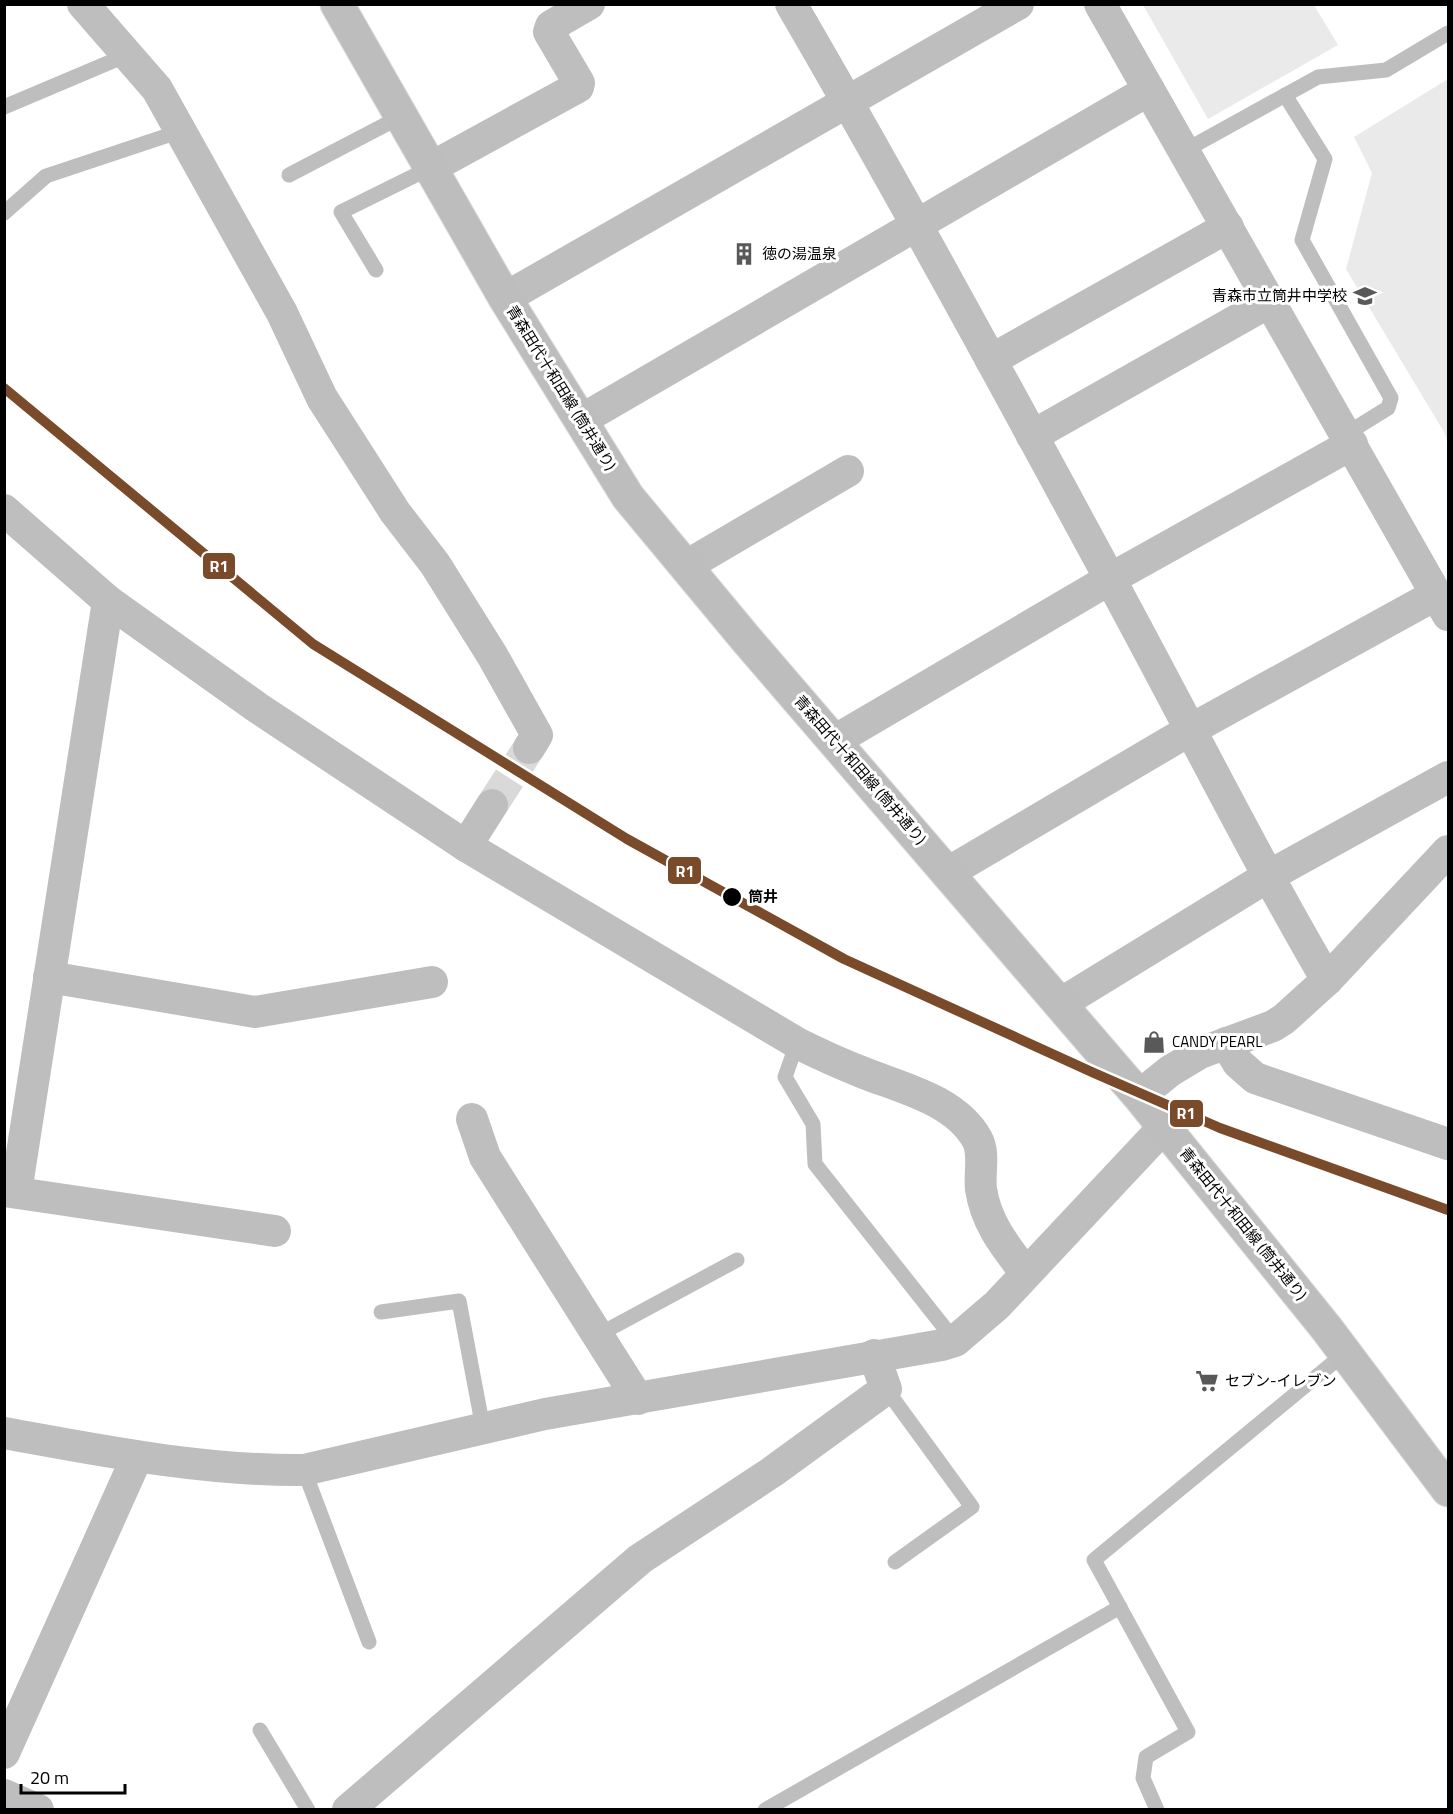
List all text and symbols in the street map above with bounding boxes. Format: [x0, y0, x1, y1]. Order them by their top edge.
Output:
building icon: 徳の湯温泉 [731, 241, 757, 267]
place label: 徳の湯温泉 [762, 242, 837, 265]
school or university icon: 青森市立筒井中学校 [1352, 283, 1378, 309]
place label: 青森市立筒井中学校 [1212, 284, 1347, 307]
street label: 青森田代十和田線 (筒井通り) [501, 301, 622, 475]
line badge: R1 [202, 552, 236, 580]
text: R1 [210, 554, 228, 578]
street label: 青森田代十和田線 (筒井通り) [789, 690, 932, 849]
line badge: R1 [667, 856, 702, 885]
text: R1 [676, 859, 694, 883]
place label: 筒井 [748, 885, 778, 908]
marker: 筒井 [721, 886, 743, 908]
shop icon: CANDY PEARL [1141, 1029, 1167, 1055]
place label: CANDY PEARL [1172, 1030, 1262, 1053]
line badge: R1 [1169, 1099, 1204, 1128]
text: R1 [1177, 1101, 1195, 1125]
street label: 青森田代十和田線 (筒井通り) [1174, 1142, 1313, 1305]
supermarket icon: セブン-イレブン [1194, 1368, 1220, 1394]
place label: セブン-イレブン [1225, 1369, 1337, 1392]
scale bar [21, 1757, 124, 1795]
text: 20 m [30, 1764, 69, 1791]

